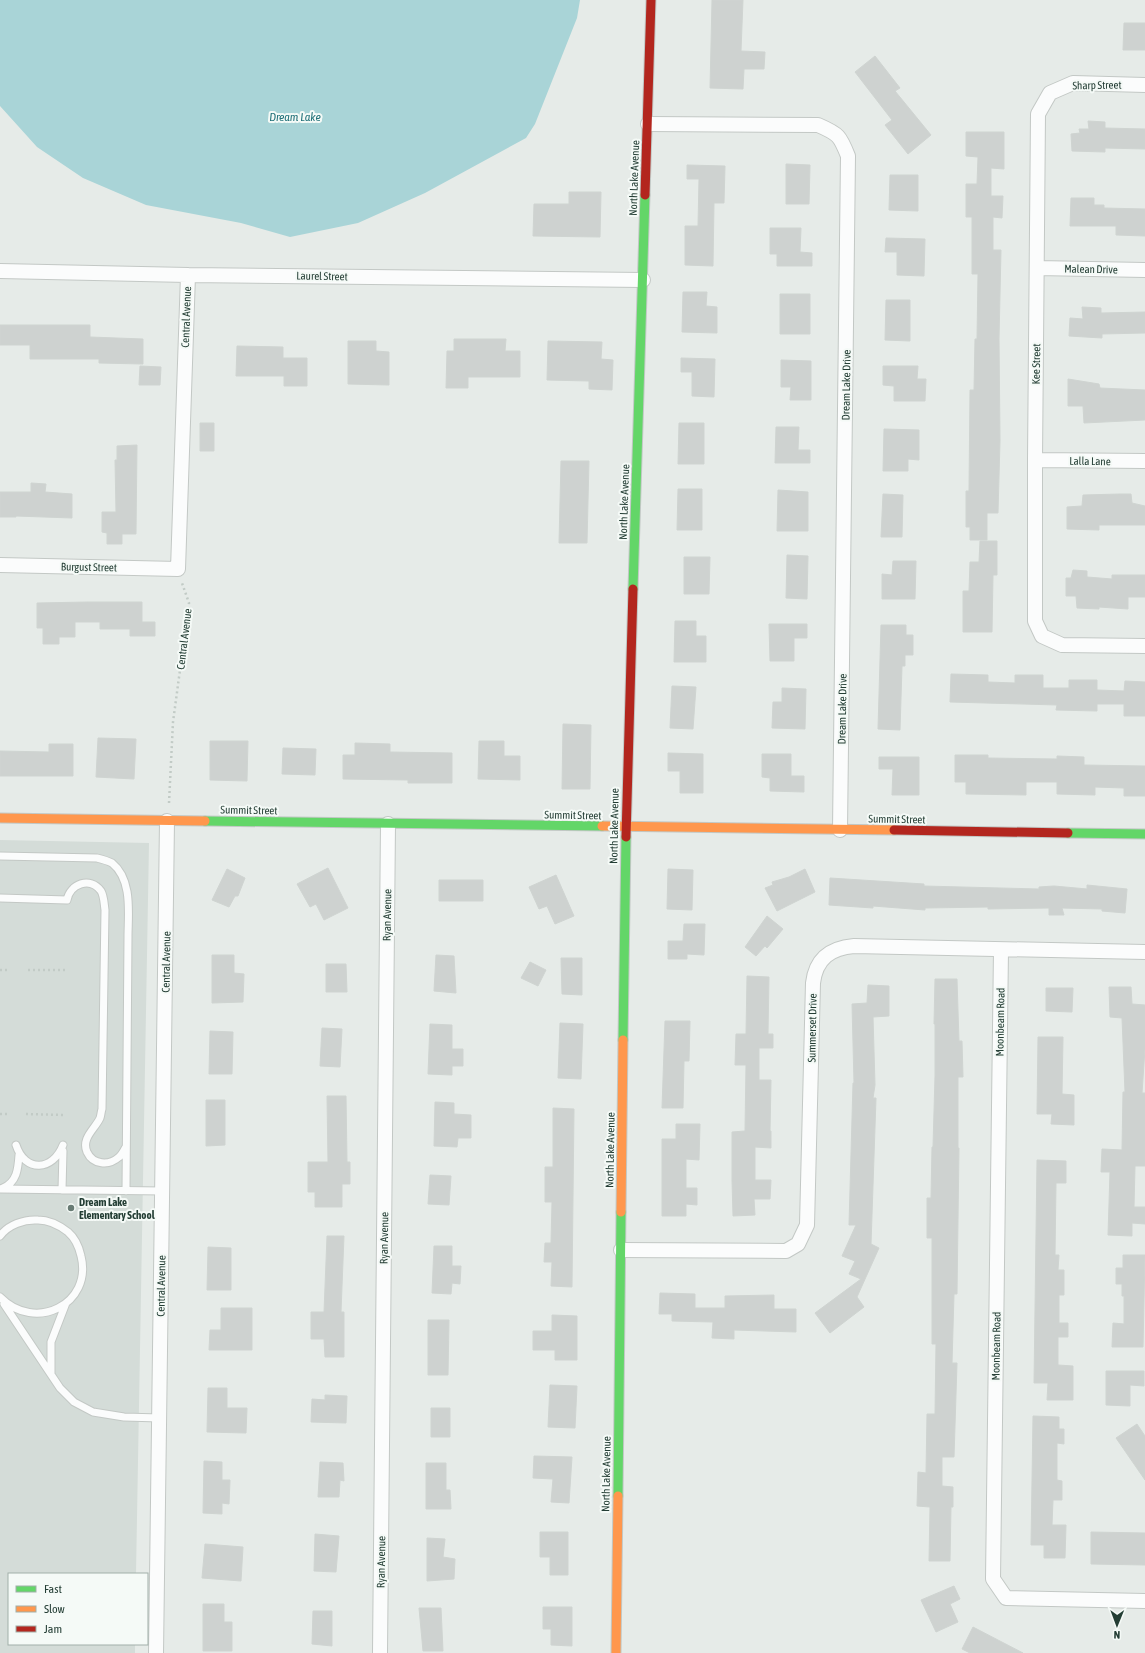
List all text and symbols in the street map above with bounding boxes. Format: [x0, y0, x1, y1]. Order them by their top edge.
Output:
street label: Sharp Street [1072, 79, 1122, 91]
water label: Dream Lake [269, 110, 321, 124]
street label: North Lake Avenue [627, 140, 641, 216]
street label: Malean Drive [1064, 263, 1118, 275]
street label: Laurel Street [296, 270, 348, 282]
street label: Central Avenue [179, 286, 193, 348]
street label: Kee Street [1030, 344, 1042, 384]
street label: Dream Lake Drive [839, 350, 853, 420]
street label: Lalla Lane [1069, 455, 1111, 467]
street label: North Lake Avenue [617, 464, 631, 540]
street label: Burgust Street [61, 561, 117, 573]
street label: Central Avenue [174, 608, 194, 670]
street label: Dream Lake Drive [835, 674, 849, 744]
street label: North Lake Avenue [607, 788, 621, 864]
street label: Summit Street [220, 804, 278, 816]
street label: Summit Street [544, 809, 602, 821]
street label: Summit Street [868, 813, 926, 825]
street label: Ryan Avenue [381, 889, 393, 941]
street label: Central Avenue [159, 931, 173, 993]
street label: Moonbeam Road [993, 988, 1007, 1056]
street label: Summerset Drive [805, 993, 819, 1063]
street label: North Lake Avenue [603, 1112, 617, 1188]
place label: Dream Lake Elementary School [79, 1196, 156, 1221]
marker: Dream Lake Elementary School [66, 1203, 76, 1213]
street label: Ryan Avenue [378, 1212, 390, 1264]
street label: Central Avenue [154, 1255, 168, 1317]
street label: Moonbeam Road [989, 1312, 1003, 1380]
street label: North Lake Avenue [599, 1436, 613, 1512]
street label: Ryan Avenue [375, 1536, 387, 1588]
legend [8, 1573, 148, 1645]
text: Fast [44, 1582, 62, 1596]
text: Slow [44, 1602, 65, 1616]
north arrow [1097, 1605, 1137, 1645]
text: Jam [44, 1622, 62, 1636]
text: N [1113, 1629, 1120, 1641]

